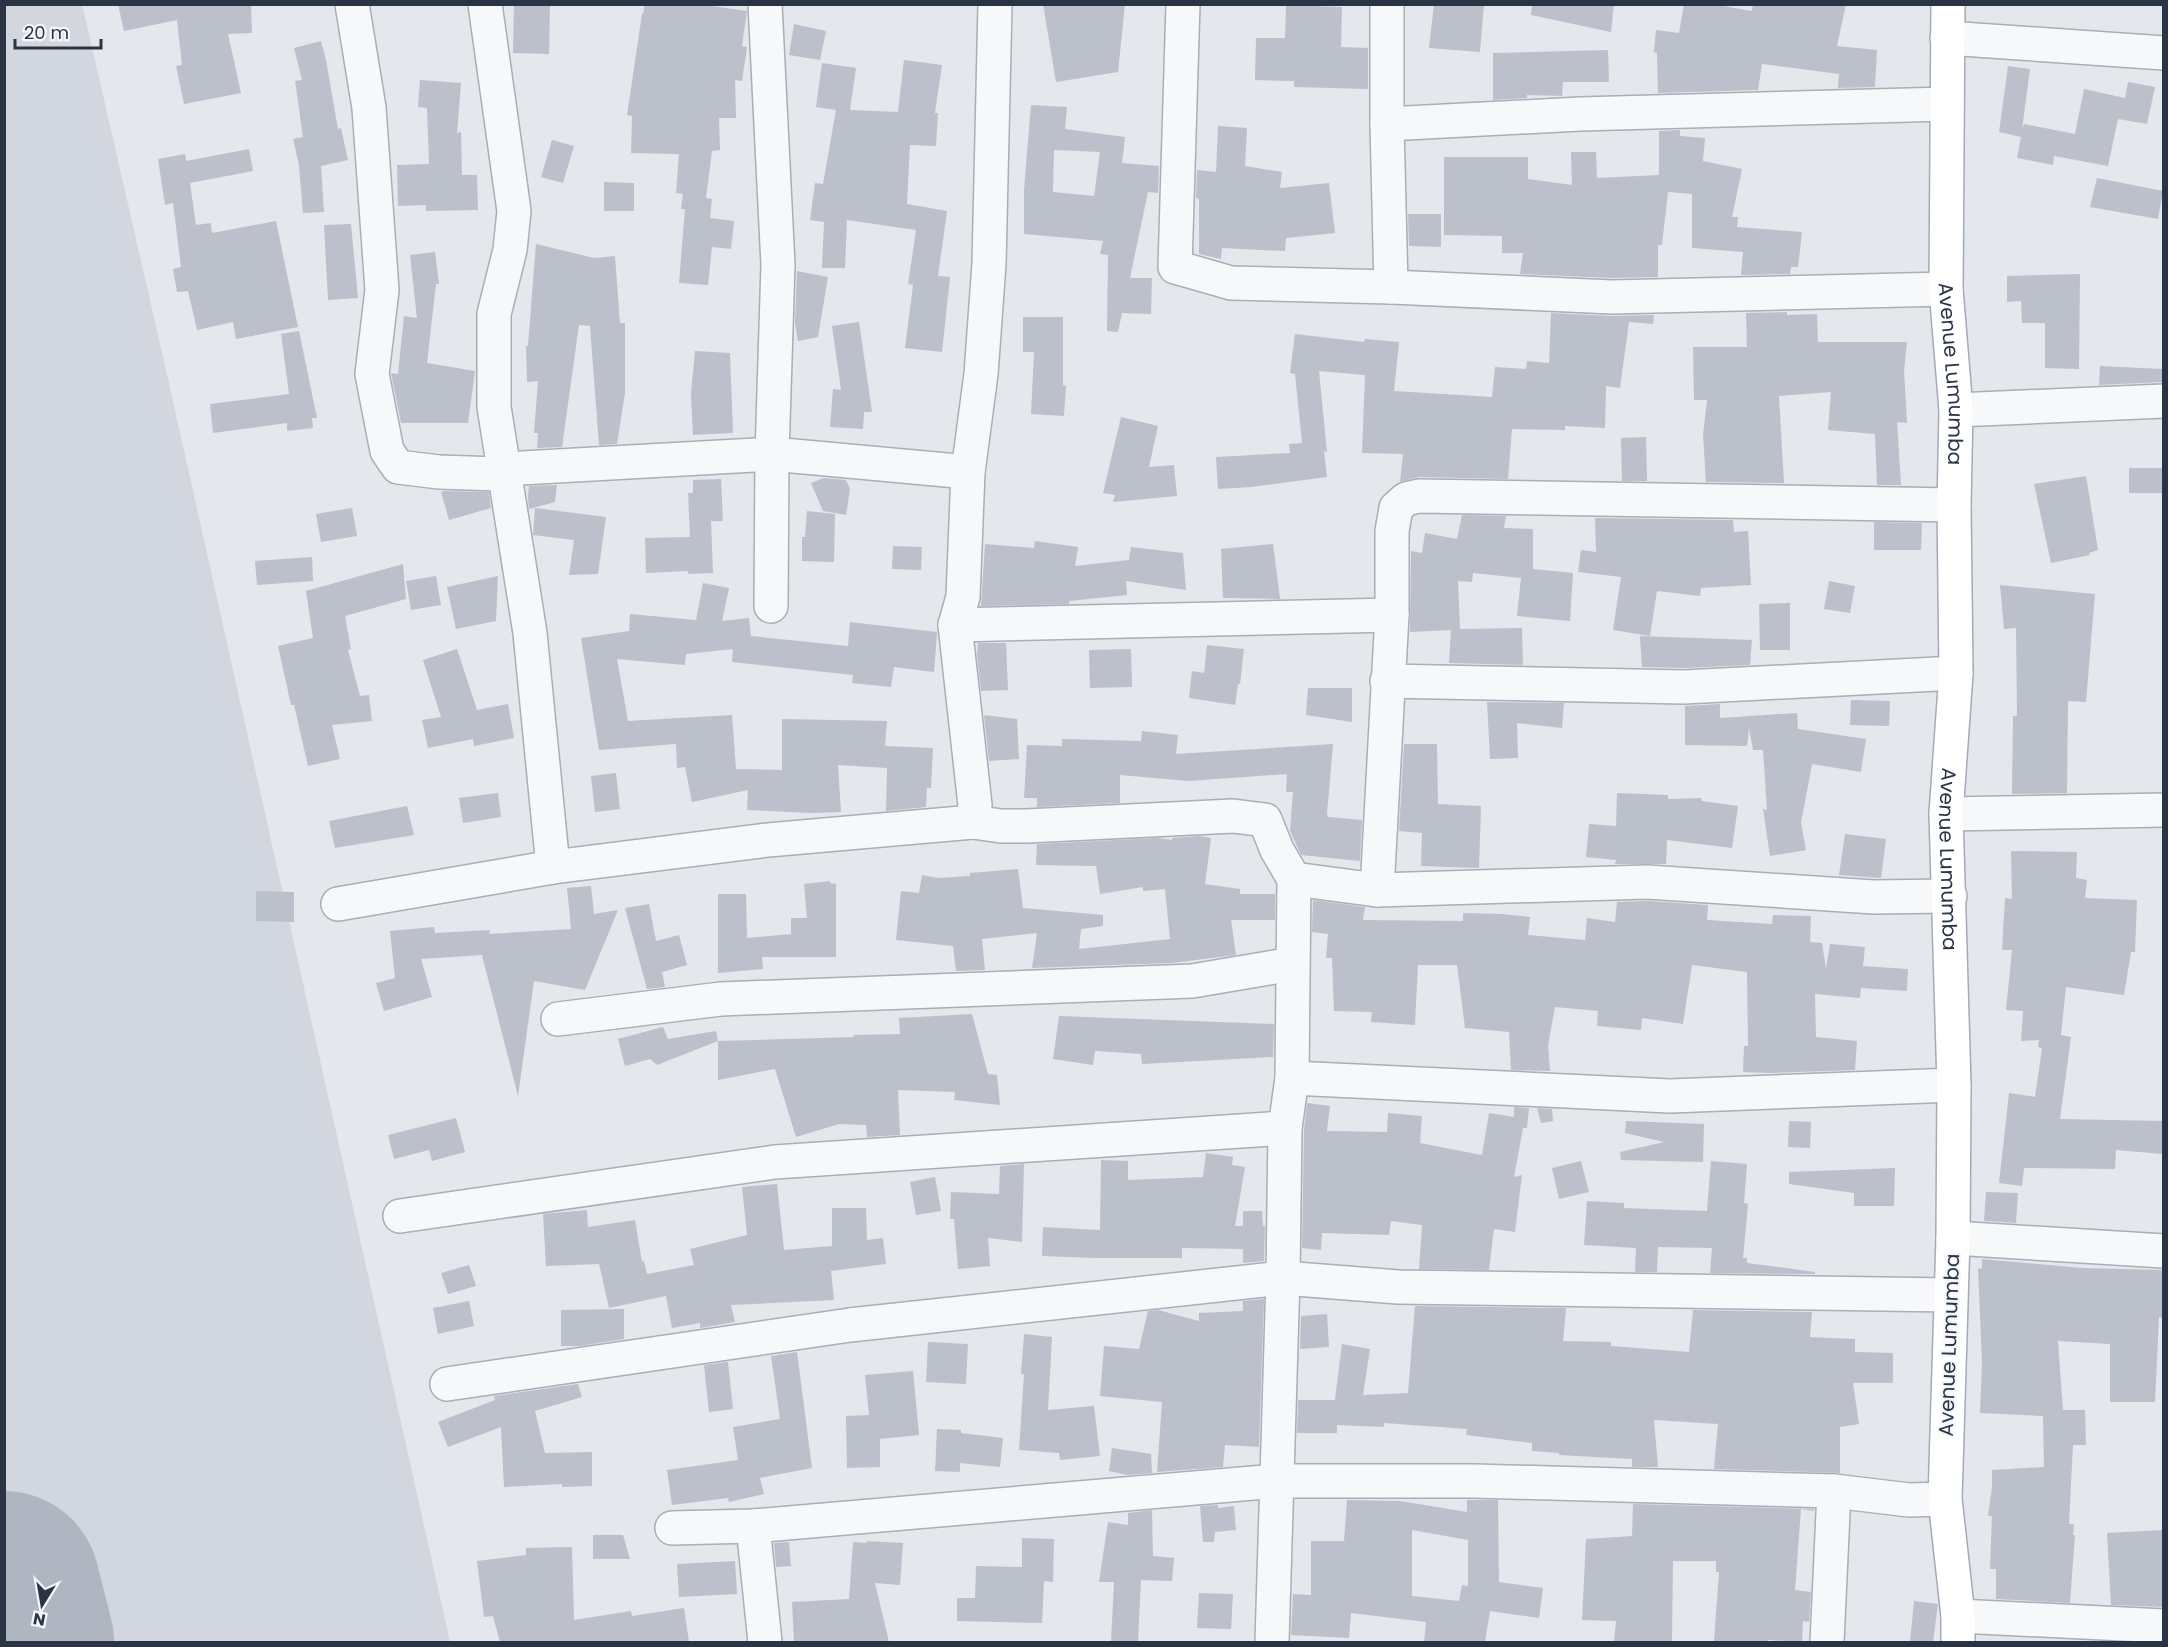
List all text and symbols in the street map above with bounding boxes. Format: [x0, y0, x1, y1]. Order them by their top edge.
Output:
scale bar [15, 12, 100, 50]
text: 20 m [24, 20, 69, 45]
street label: Avenue Lumumba [1932, 281, 1970, 465]
street label: Avenue Lumumba [1932, 767, 1964, 951]
street label: Avenue Lumumba [1932, 1253, 1966, 1437]
north arrow [12, 1575, 72, 1635]
text: N [31, 1607, 47, 1632]

